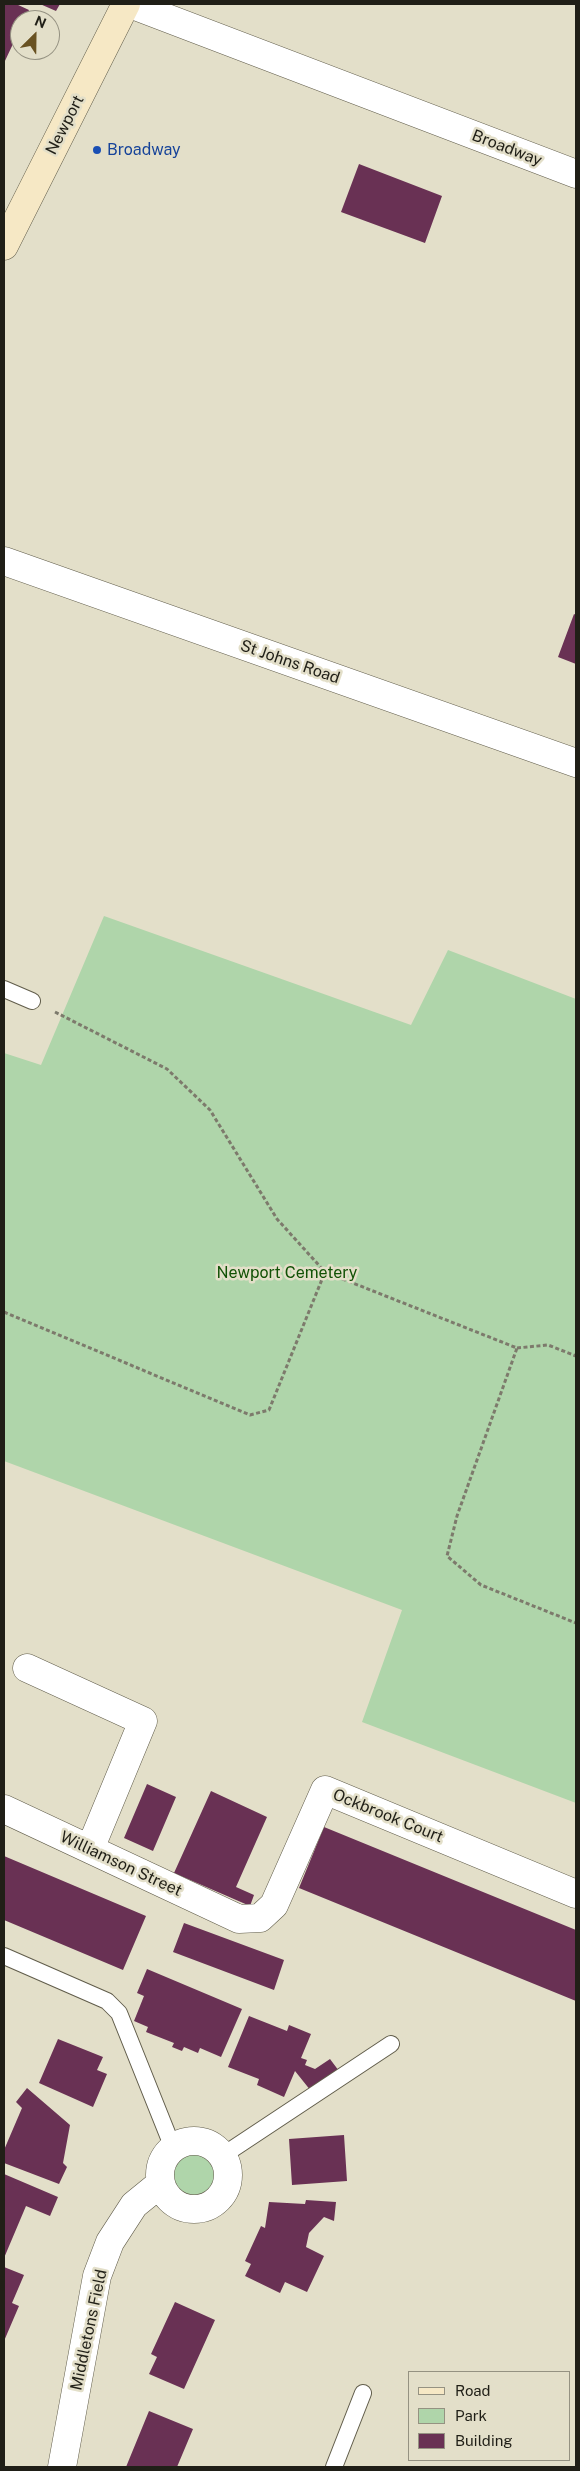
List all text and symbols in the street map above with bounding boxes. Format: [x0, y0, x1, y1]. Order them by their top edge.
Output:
north arrow [10, 10, 60, 60]
text: N [32, 13, 49, 32]
street label: Newport [42, 92, 88, 158]
street label: Broadway [469, 126, 545, 170]
place label: Broadway [107, 140, 181, 160]
marker: Broadway [91, 144, 103, 156]
street label: St Johns Road [238, 636, 342, 688]
park label: Newport Cemetery [217, 1263, 357, 1283]
street label: Ockbrook Court [330, 1785, 446, 1847]
street label: Williamson Street [57, 1827, 185, 1901]
street label: Middletons Field [67, 2268, 111, 2392]
legend [408, 2371, 570, 2461]
text: Road [455, 2382, 491, 2399]
text: Park [455, 2407, 487, 2424]
text: Building [455, 2432, 513, 2449]

